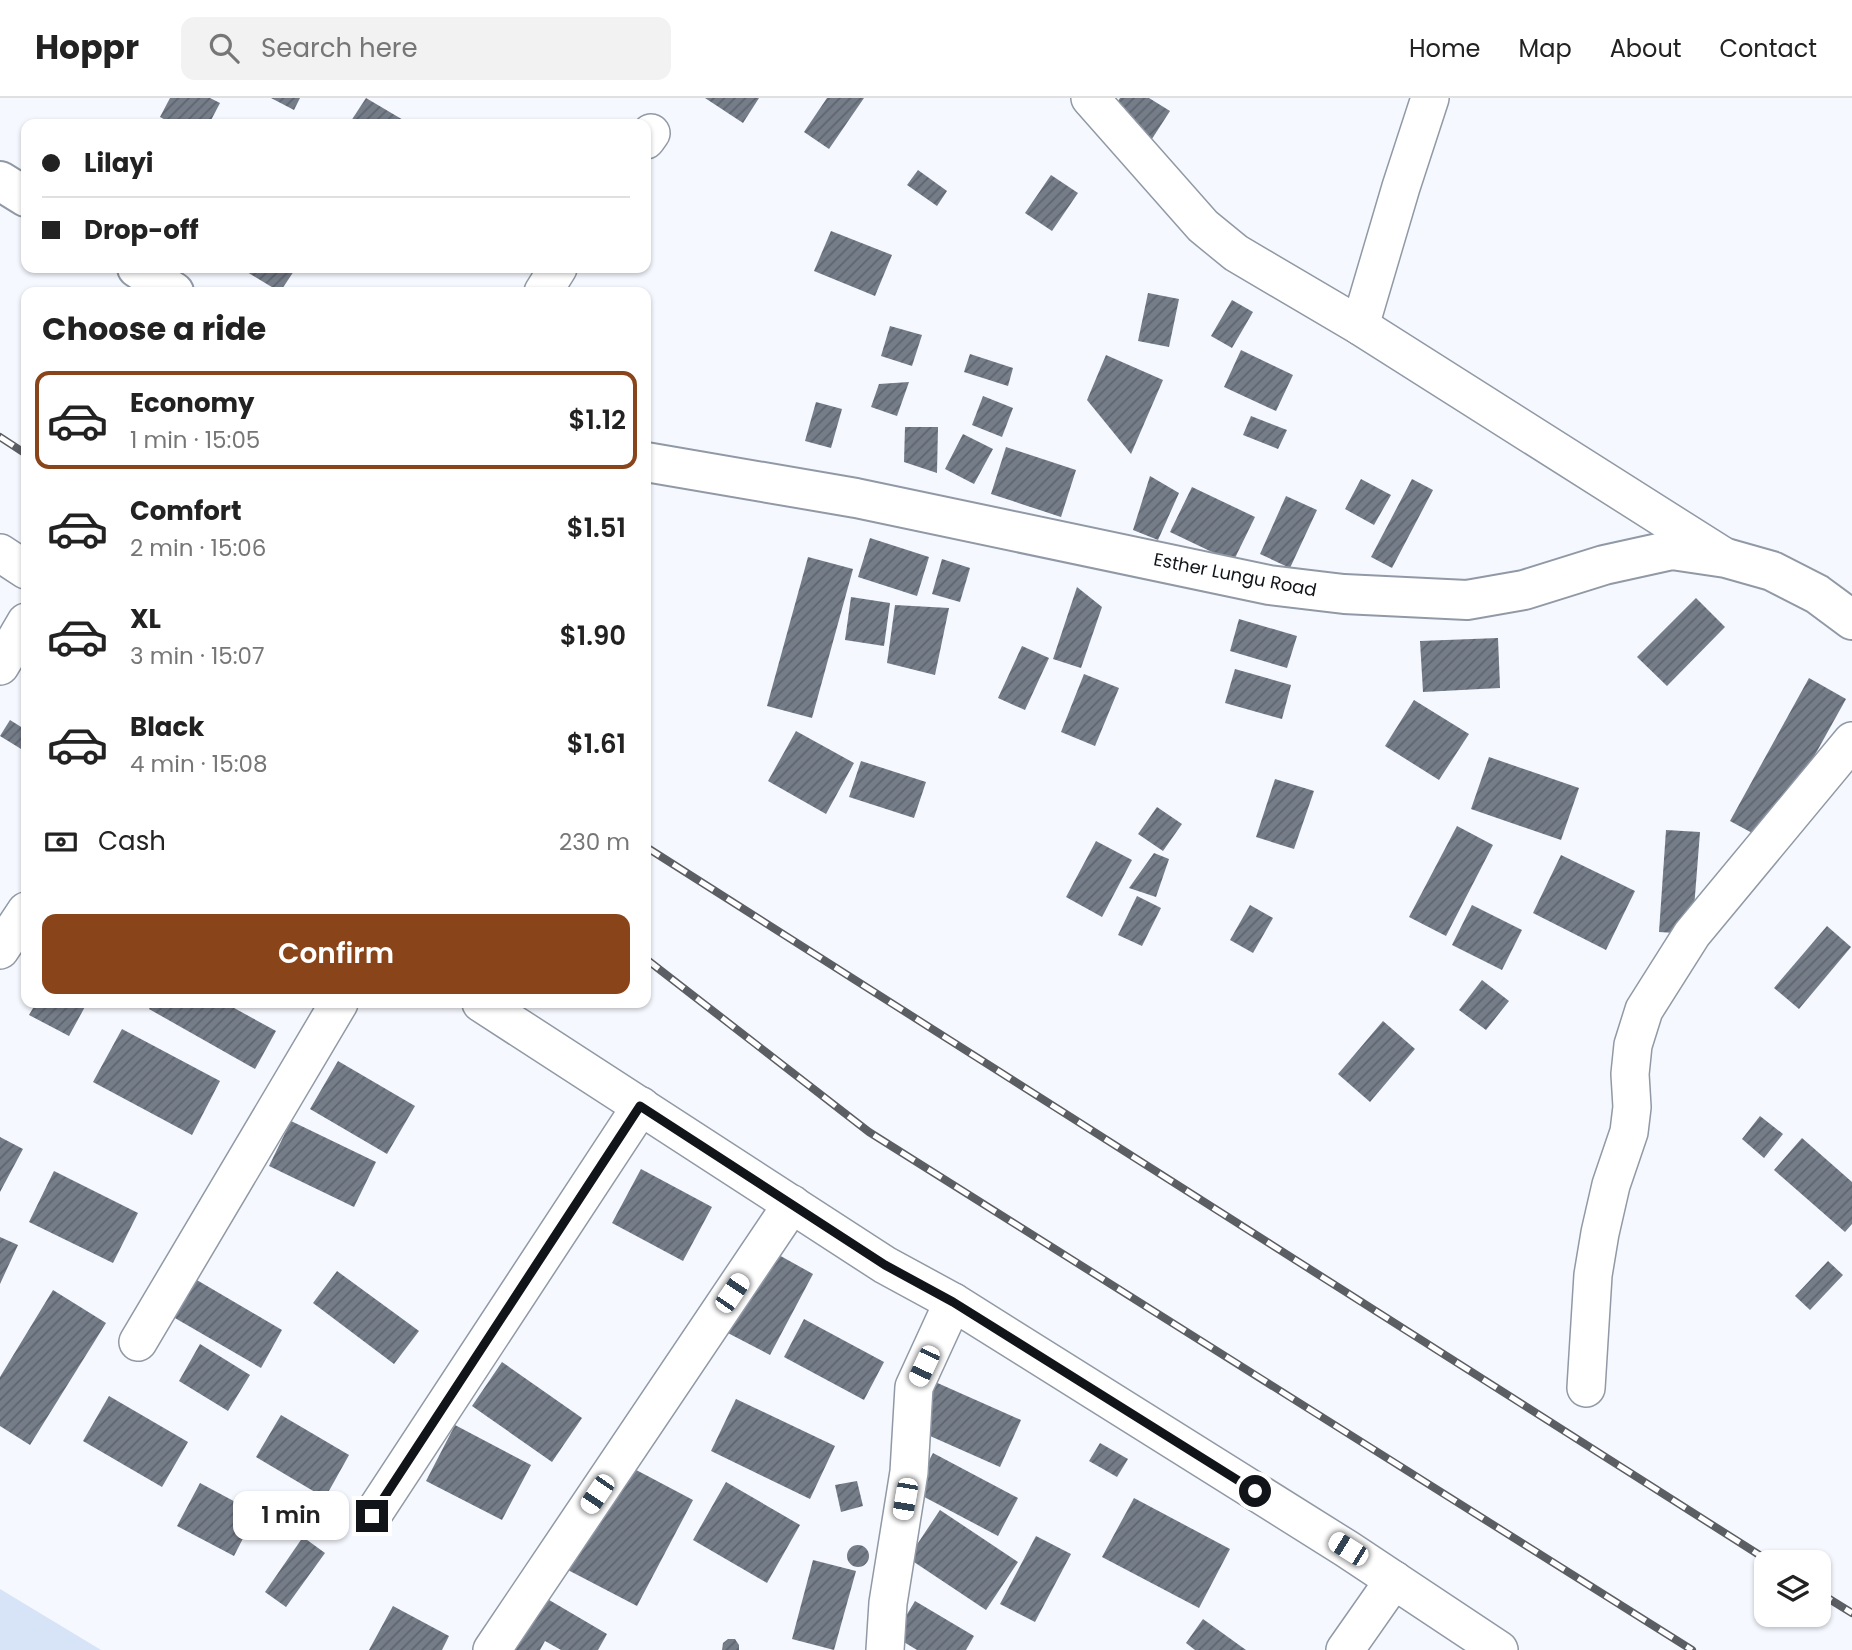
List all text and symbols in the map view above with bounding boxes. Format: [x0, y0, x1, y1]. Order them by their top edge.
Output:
search box [181, 17, 671, 80]
text: Hoppr [35, 24, 139, 71]
icon: search [205, 29, 243, 67]
text: Search here [261, 30, 418, 66]
text: Home [1409, 32, 1481, 65]
text: Map [1519, 32, 1572, 65]
text: About [1610, 32, 1681, 65]
text: Contact [1719, 32, 1817, 65]
text: Lilayi [84, 145, 154, 181]
text: Drop-off [84, 212, 199, 248]
text: Choose a ride [42, 306, 266, 351]
text: Economy [130, 385, 254, 421]
icon: car [46, 389, 109, 452]
text: $1.12 [568, 402, 626, 438]
text: 1 min · 15:05 [130, 424, 260, 456]
text: Comfort [130, 493, 242, 529]
icon: car [46, 497, 109, 560]
text: $1.51 [567, 510, 626, 546]
text: 2 min · 15:06 [130, 532, 266, 564]
street label: Esther Lungu Road [1151, 546, 1319, 603]
text: XL [130, 601, 161, 637]
icon: car [46, 605, 109, 668]
text: $1.90 [560, 618, 626, 654]
text: 3 min · 15:07 [130, 640, 265, 672]
text: Black [130, 709, 204, 745]
icon: car [46, 713, 109, 776]
text: $1.61 [567, 726, 626, 762]
text: 4 min · 15:08 [130, 748, 268, 780]
icon: cash [42, 823, 80, 861]
text: Cash [98, 823, 166, 859]
text: 230 m [559, 826, 630, 858]
button: Confirm [42, 914, 630, 994]
car [712, 1270, 753, 1316]
car [906, 1343, 943, 1389]
car [577, 1471, 618, 1517]
route start [1239, 1475, 1271, 1507]
car [892, 1476, 919, 1522]
callout: 1 min [232, 1492, 348, 1540]
text: 1 min [261, 1499, 321, 1531]
route end [356, 1500, 388, 1532]
car [1325, 1529, 1372, 1569]
map controls [1754, 1550, 1831, 1627]
button: layers [1754, 1550, 1831, 1627]

